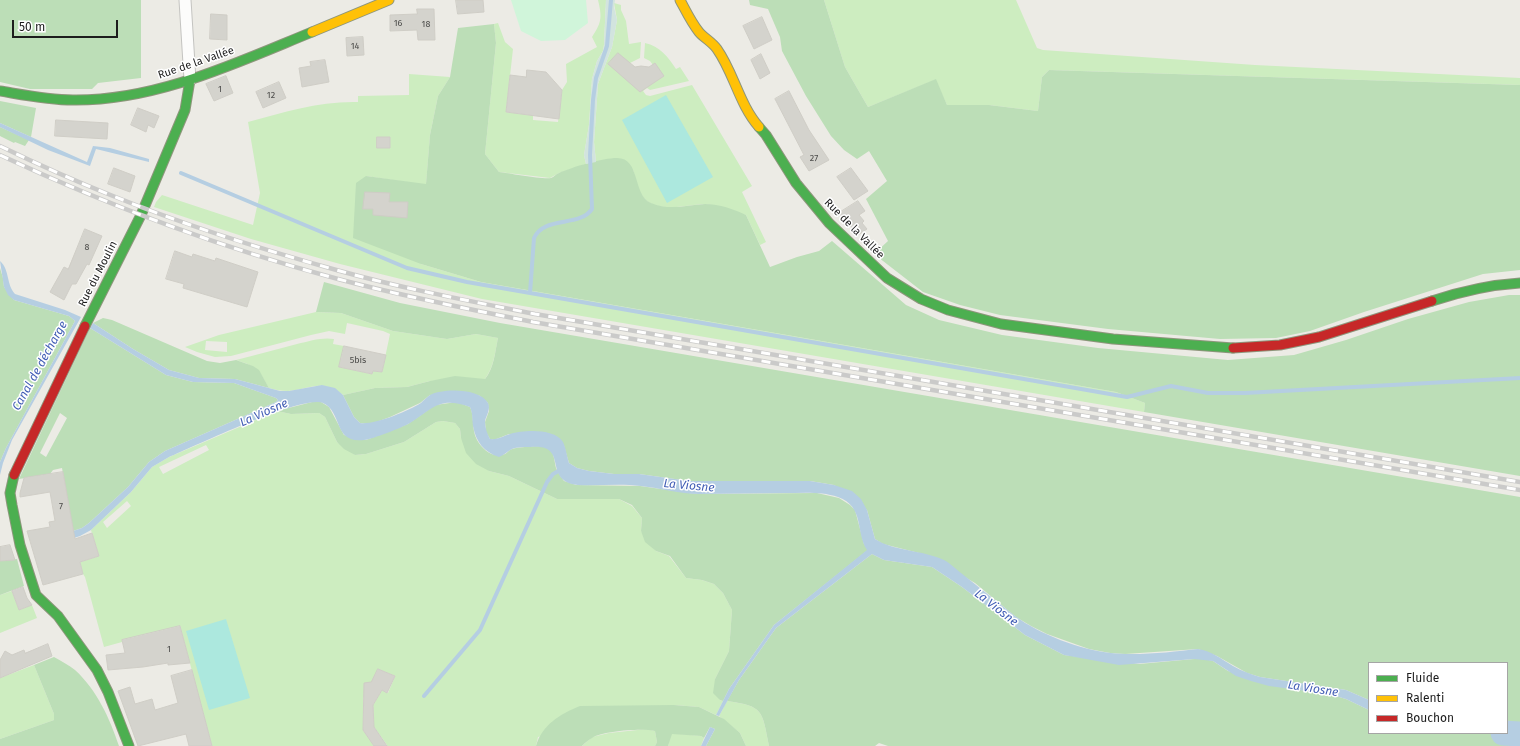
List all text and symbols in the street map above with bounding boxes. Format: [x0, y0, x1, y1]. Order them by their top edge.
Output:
scale bar [14, 12, 120, 38]
house number: 16 [394, 18, 402, 28]
house number: 18 [422, 19, 430, 29]
text: 50 m [19, 20, 45, 34]
house number: 14 [351, 41, 359, 51]
street label: Rue de la Vallée [156, 44, 236, 82]
house number: 1 [218, 84, 222, 94]
house number: 12 [267, 90, 275, 100]
house number: 27 [810, 153, 818, 163]
street label: Rue de la Vallée [821, 196, 887, 262]
street label: Rue du Moulin [76, 239, 120, 309]
house number: 8 [85, 242, 89, 252]
water label: Canal de décharge [9, 319, 71, 413]
house number: 5bis [350, 355, 366, 365]
water label: La Viosne [238, 396, 290, 430]
water label: La Viosne [663, 477, 715, 495]
house number: 7 [59, 501, 63, 511]
water label: La Viosne [971, 587, 1021, 629]
house number: 1 [167, 644, 171, 654]
legend [1368, 662, 1508, 734]
text: Fluide [1406, 671, 1439, 685]
water label: La Viosne [1287, 678, 1339, 700]
text: Ralenti [1406, 691, 1444, 705]
text: Bouchon [1406, 711, 1454, 725]

